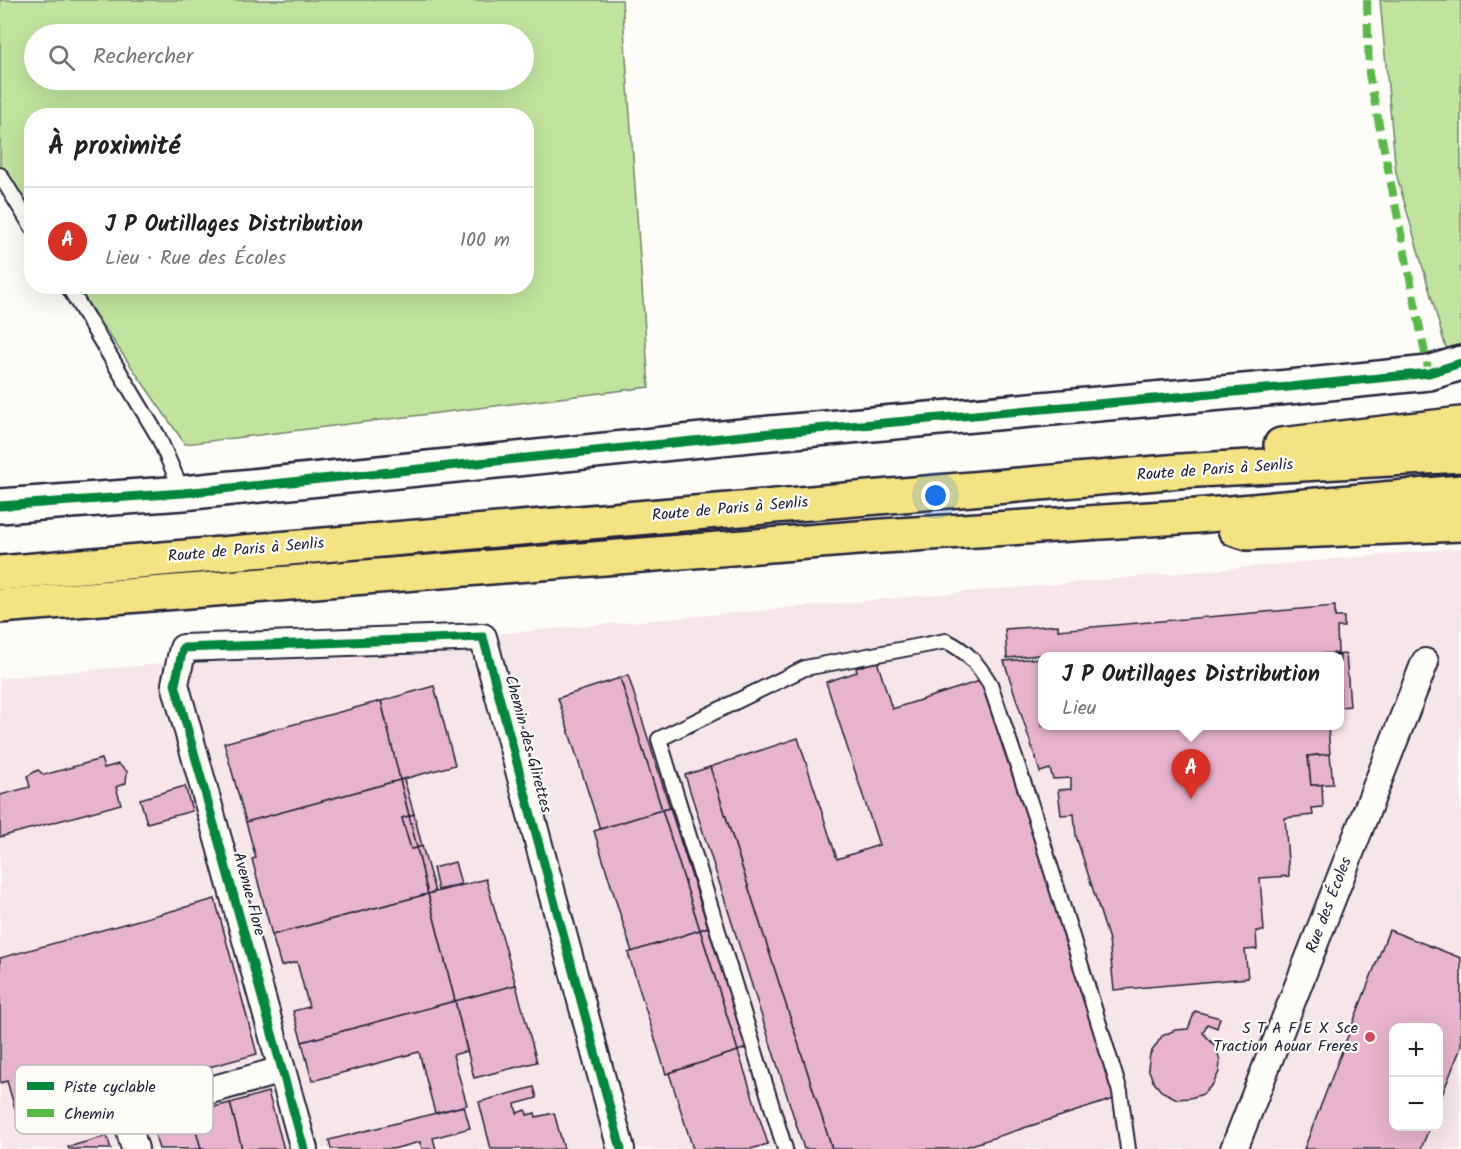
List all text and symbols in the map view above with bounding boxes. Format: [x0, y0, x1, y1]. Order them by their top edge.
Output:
search box [24, 24, 534, 90]
text: Rechercher [93, 40, 193, 75]
icon: search [45, 41, 78, 74]
text: À proximité [48, 126, 180, 168]
text: J P Outillages Distribution [105, 208, 363, 243]
text: A [61, 225, 74, 257]
text: 100 m [460, 225, 510, 257]
text: Lieu · Rue des Écoles [105, 243, 286, 275]
street label: Route de Paris à Senlis [1136, 452, 1294, 488]
your location [921, 481, 950, 510]
street label: Route de Paris à Senlis [651, 490, 809, 528]
street label: Route de Paris à Senlis [167, 531, 325, 569]
popup [1038, 652, 1344, 730]
text: J P Outillages Distribution [1062, 658, 1320, 693]
street label: Chemin des Glirettes [498, 672, 558, 816]
text: Lieu [1062, 693, 1096, 725]
pin: A [1172, 750, 1210, 799]
street label: Avenue Flore [226, 849, 272, 939]
street label: Rue des Écoles [1299, 853, 1359, 957]
place label: S T A F E X Sce Traction Aouar Freres [1213, 1016, 1358, 1059]
map controls [1389, 1023, 1443, 1131]
button: + [1389, 1023, 1443, 1077]
marker: S T A F E X Sce Traction Aouar Freres [1363, 1030, 1377, 1044]
legend [15, 1065, 213, 1134]
text: Piste cyclable [64, 1075, 156, 1100]
button: − [1389, 1077, 1443, 1131]
text: Chemin [64, 1102, 114, 1127]

